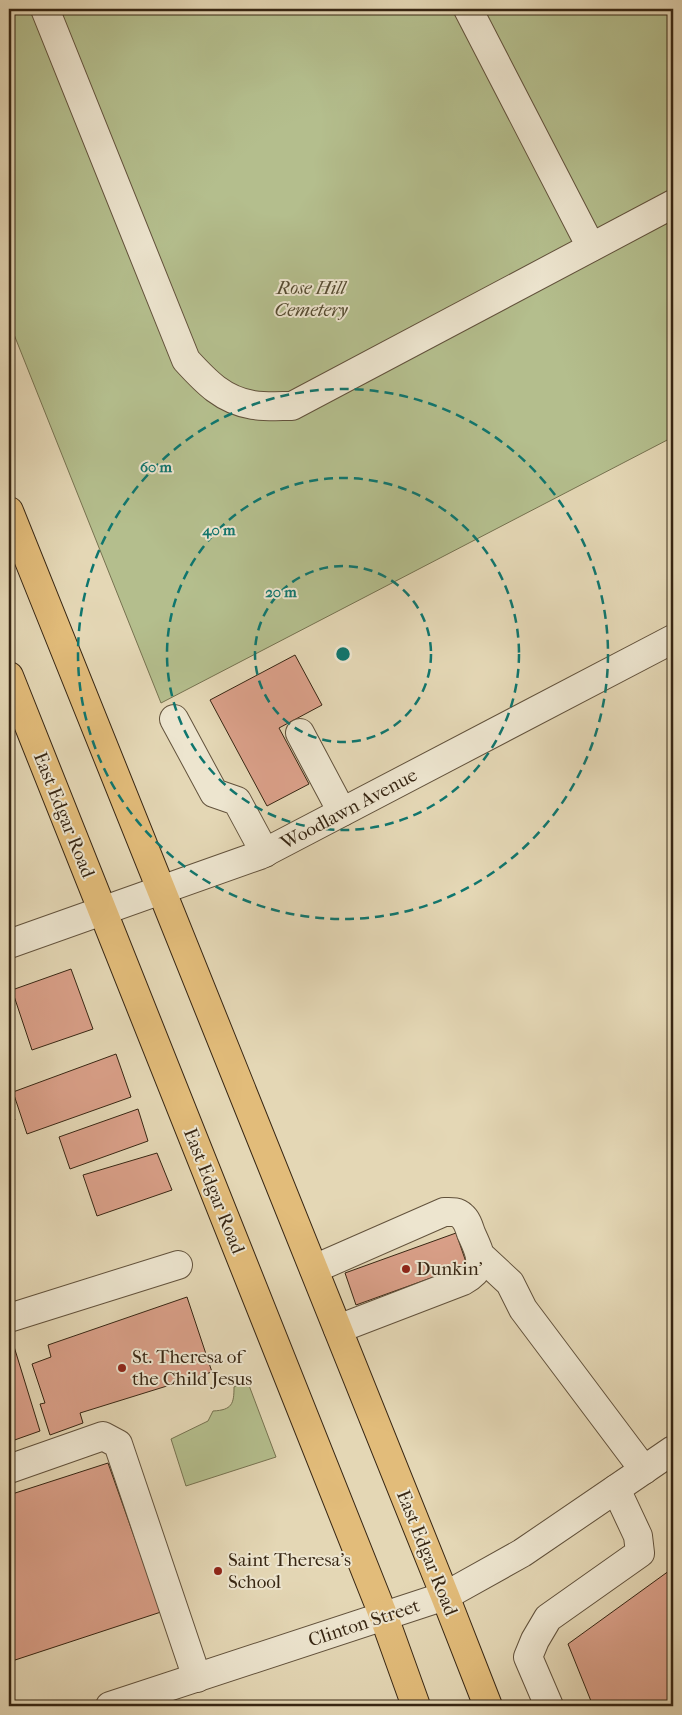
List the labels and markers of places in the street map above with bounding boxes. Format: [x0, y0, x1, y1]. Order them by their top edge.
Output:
centre of rings [334, 645, 352, 663]
place label: Dunkin' [416, 1258, 483, 1280]
marker: Dunkin' [400, 1263, 412, 1275]
place label: St. Theresa of the Child Jesus [132, 1346, 252, 1390]
marker: St. Theresa of the Child Jesus [116, 1362, 128, 1374]
place label: Saint Theresa's School [228, 1549, 351, 1593]
marker: Saint Theresa's School [212, 1565, 224, 1577]

